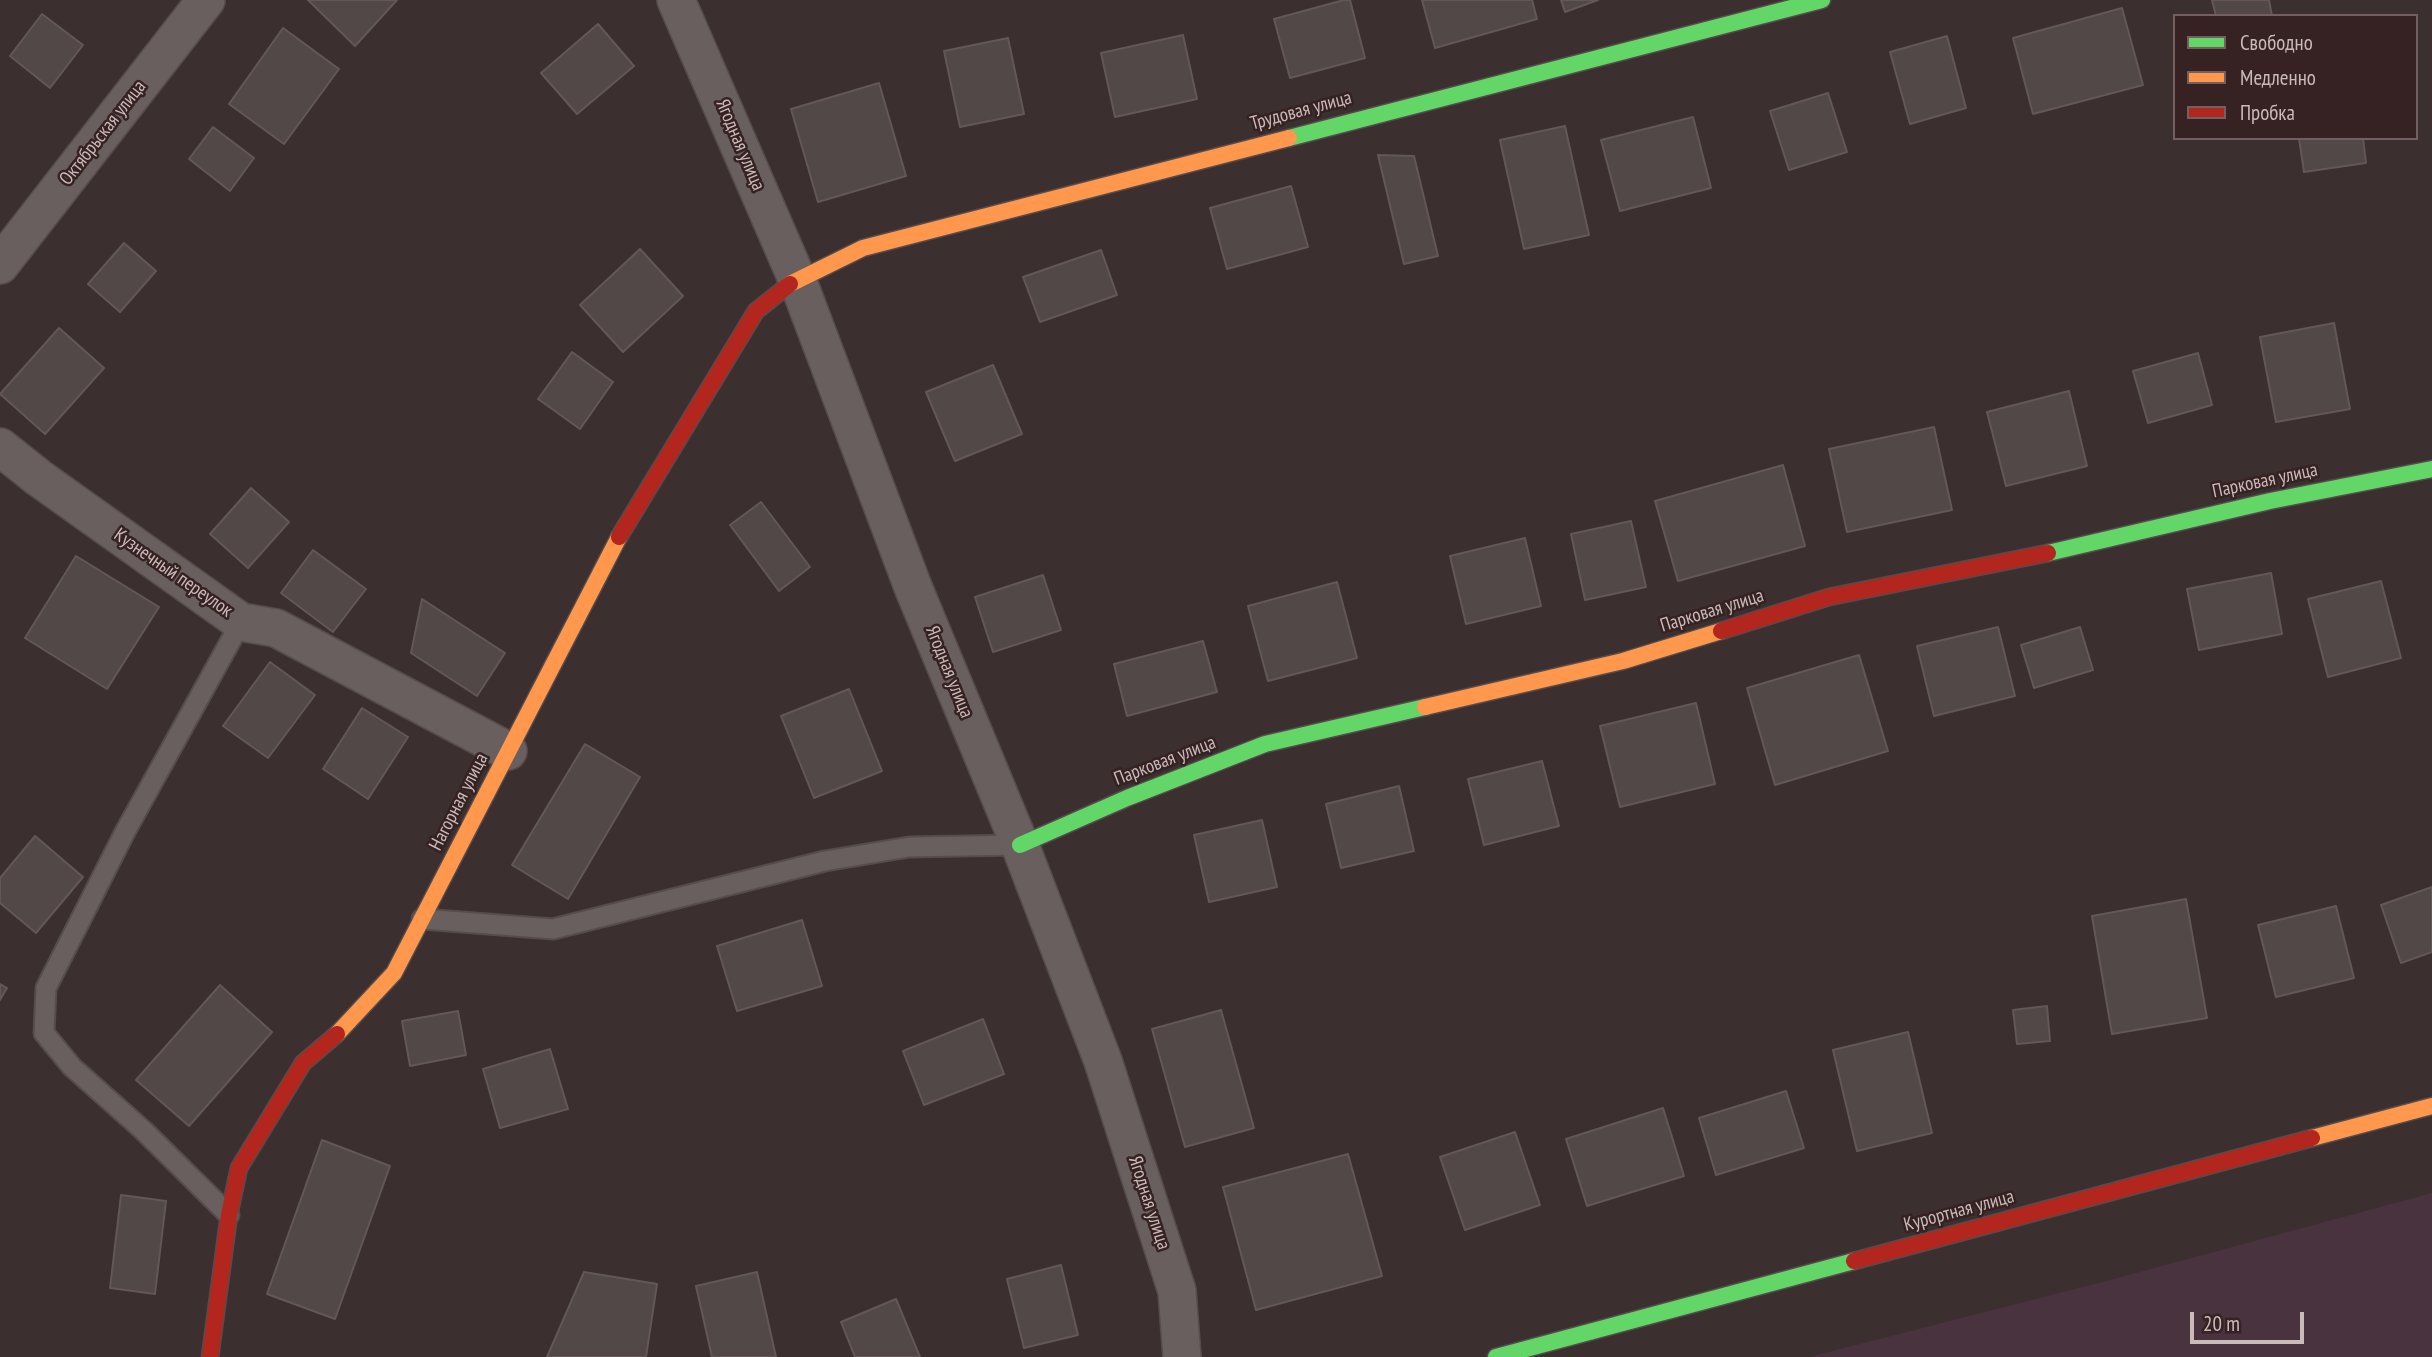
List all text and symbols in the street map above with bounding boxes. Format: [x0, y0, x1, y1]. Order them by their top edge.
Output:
legend [2173, 14, 2418, 140]
text: Свободно [2240, 29, 2313, 56]
text: Медленно [2240, 64, 2316, 91]
street label: Октябрьская улица [55, 76, 151, 190]
street label: Трудовая улица [1248, 87, 1354, 135]
street label: Ягодная улица [711, 96, 769, 194]
text: Пробка [2240, 99, 2295, 126]
street label: Парковая улица [2210, 459, 2320, 503]
street label: Кузнечный переулок [109, 524, 237, 622]
street label: Парковая улица [1658, 584, 1766, 638]
street label: Ягодная улица [920, 623, 978, 721]
street label: Парковая улица [1111, 731, 1219, 791]
street label: Нагорная улица [425, 750, 493, 854]
street label: Ягодная улица [1123, 1153, 1175, 1253]
street label: Курортная улица [1901, 1185, 2017, 1237]
scale bar [2194, 1298, 2308, 1342]
text: 20 m [2203, 1310, 2240, 1337]

